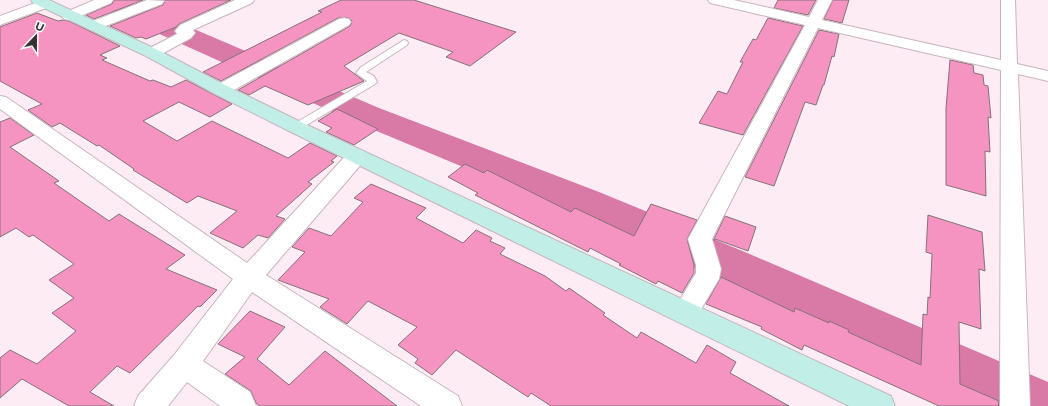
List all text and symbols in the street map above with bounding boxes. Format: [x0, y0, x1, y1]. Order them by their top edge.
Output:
north arrow [16, 16, 56, 56]
text: U [33, 19, 46, 35]

